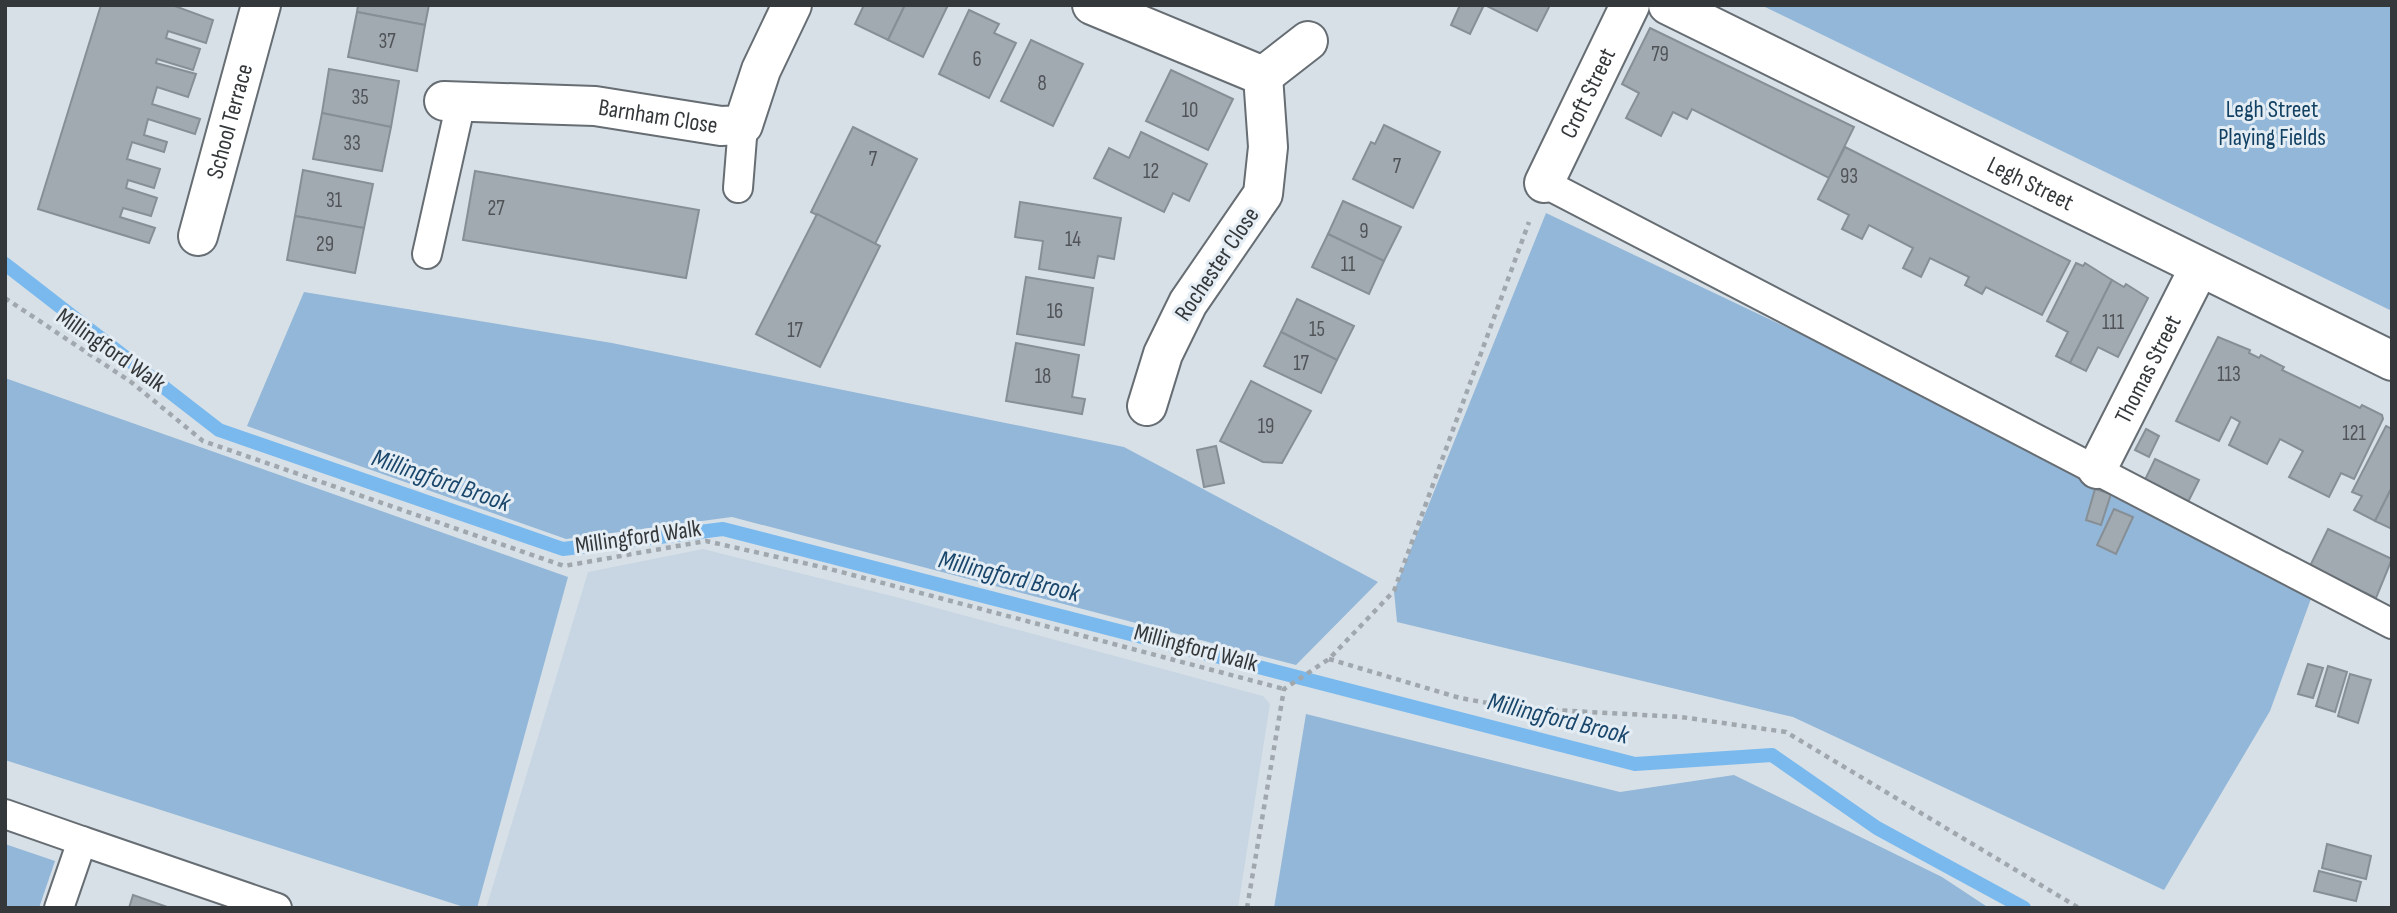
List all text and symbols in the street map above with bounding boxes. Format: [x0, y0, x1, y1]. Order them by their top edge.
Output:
house number: 37 [378, 29, 396, 54]
house number: 79 [1651, 42, 1669, 67]
street label: Croft Street [1553, 43, 1622, 143]
house number: 6 [972, 47, 982, 72]
street label: School Terrace [200, 60, 259, 182]
house number: 8 [1037, 71, 1047, 96]
house number: 35 [351, 85, 369, 110]
street label: Barnham Close [596, 92, 720, 140]
park label: Legh Street Playing Fields [2218, 95, 2326, 152]
house number: 10 [1182, 98, 1198, 123]
house number: 33 [343, 131, 361, 156]
house number: 7 [869, 147, 878, 172]
street label: Legh Street [1983, 150, 2079, 217]
house number: 7 [1393, 154, 1402, 179]
house number: 12 [1143, 159, 1159, 184]
house number: 93 [1840, 164, 1858, 189]
house number: 31 [326, 188, 343, 213]
house number: 27 [487, 196, 505, 221]
street label: Rochester Close [1168, 202, 1266, 326]
house number: 9 [1359, 219, 1369, 244]
house number: 14 [1065, 227, 1081, 252]
house number: 29 [316, 232, 334, 257]
house number: 11 [1341, 252, 1356, 277]
house number: 16 [1047, 299, 1063, 324]
street label: Millingford Walk [51, 302, 171, 398]
house number: 111 [2102, 310, 2125, 335]
street label: Thomas Street [2108, 310, 2187, 428]
house number: 15 [1309, 317, 1325, 342]
house number: 17 [787, 318, 803, 343]
house number: 17 [1293, 351, 1309, 376]
house number: 113 [2217, 362, 2241, 387]
house number: 18 [1035, 364, 1051, 389]
house number: 19 [1258, 414, 1274, 439]
house number: 121 [2342, 421, 2366, 446]
water label: Millingford Brook [368, 443, 515, 520]
street label: Millingford Walk [573, 514, 703, 560]
water label: Millingford Brook [935, 545, 1084, 610]
street label: Millingford Walk [1131, 618, 1261, 678]
water label: Millingford Brook [1484, 687, 1633, 752]

